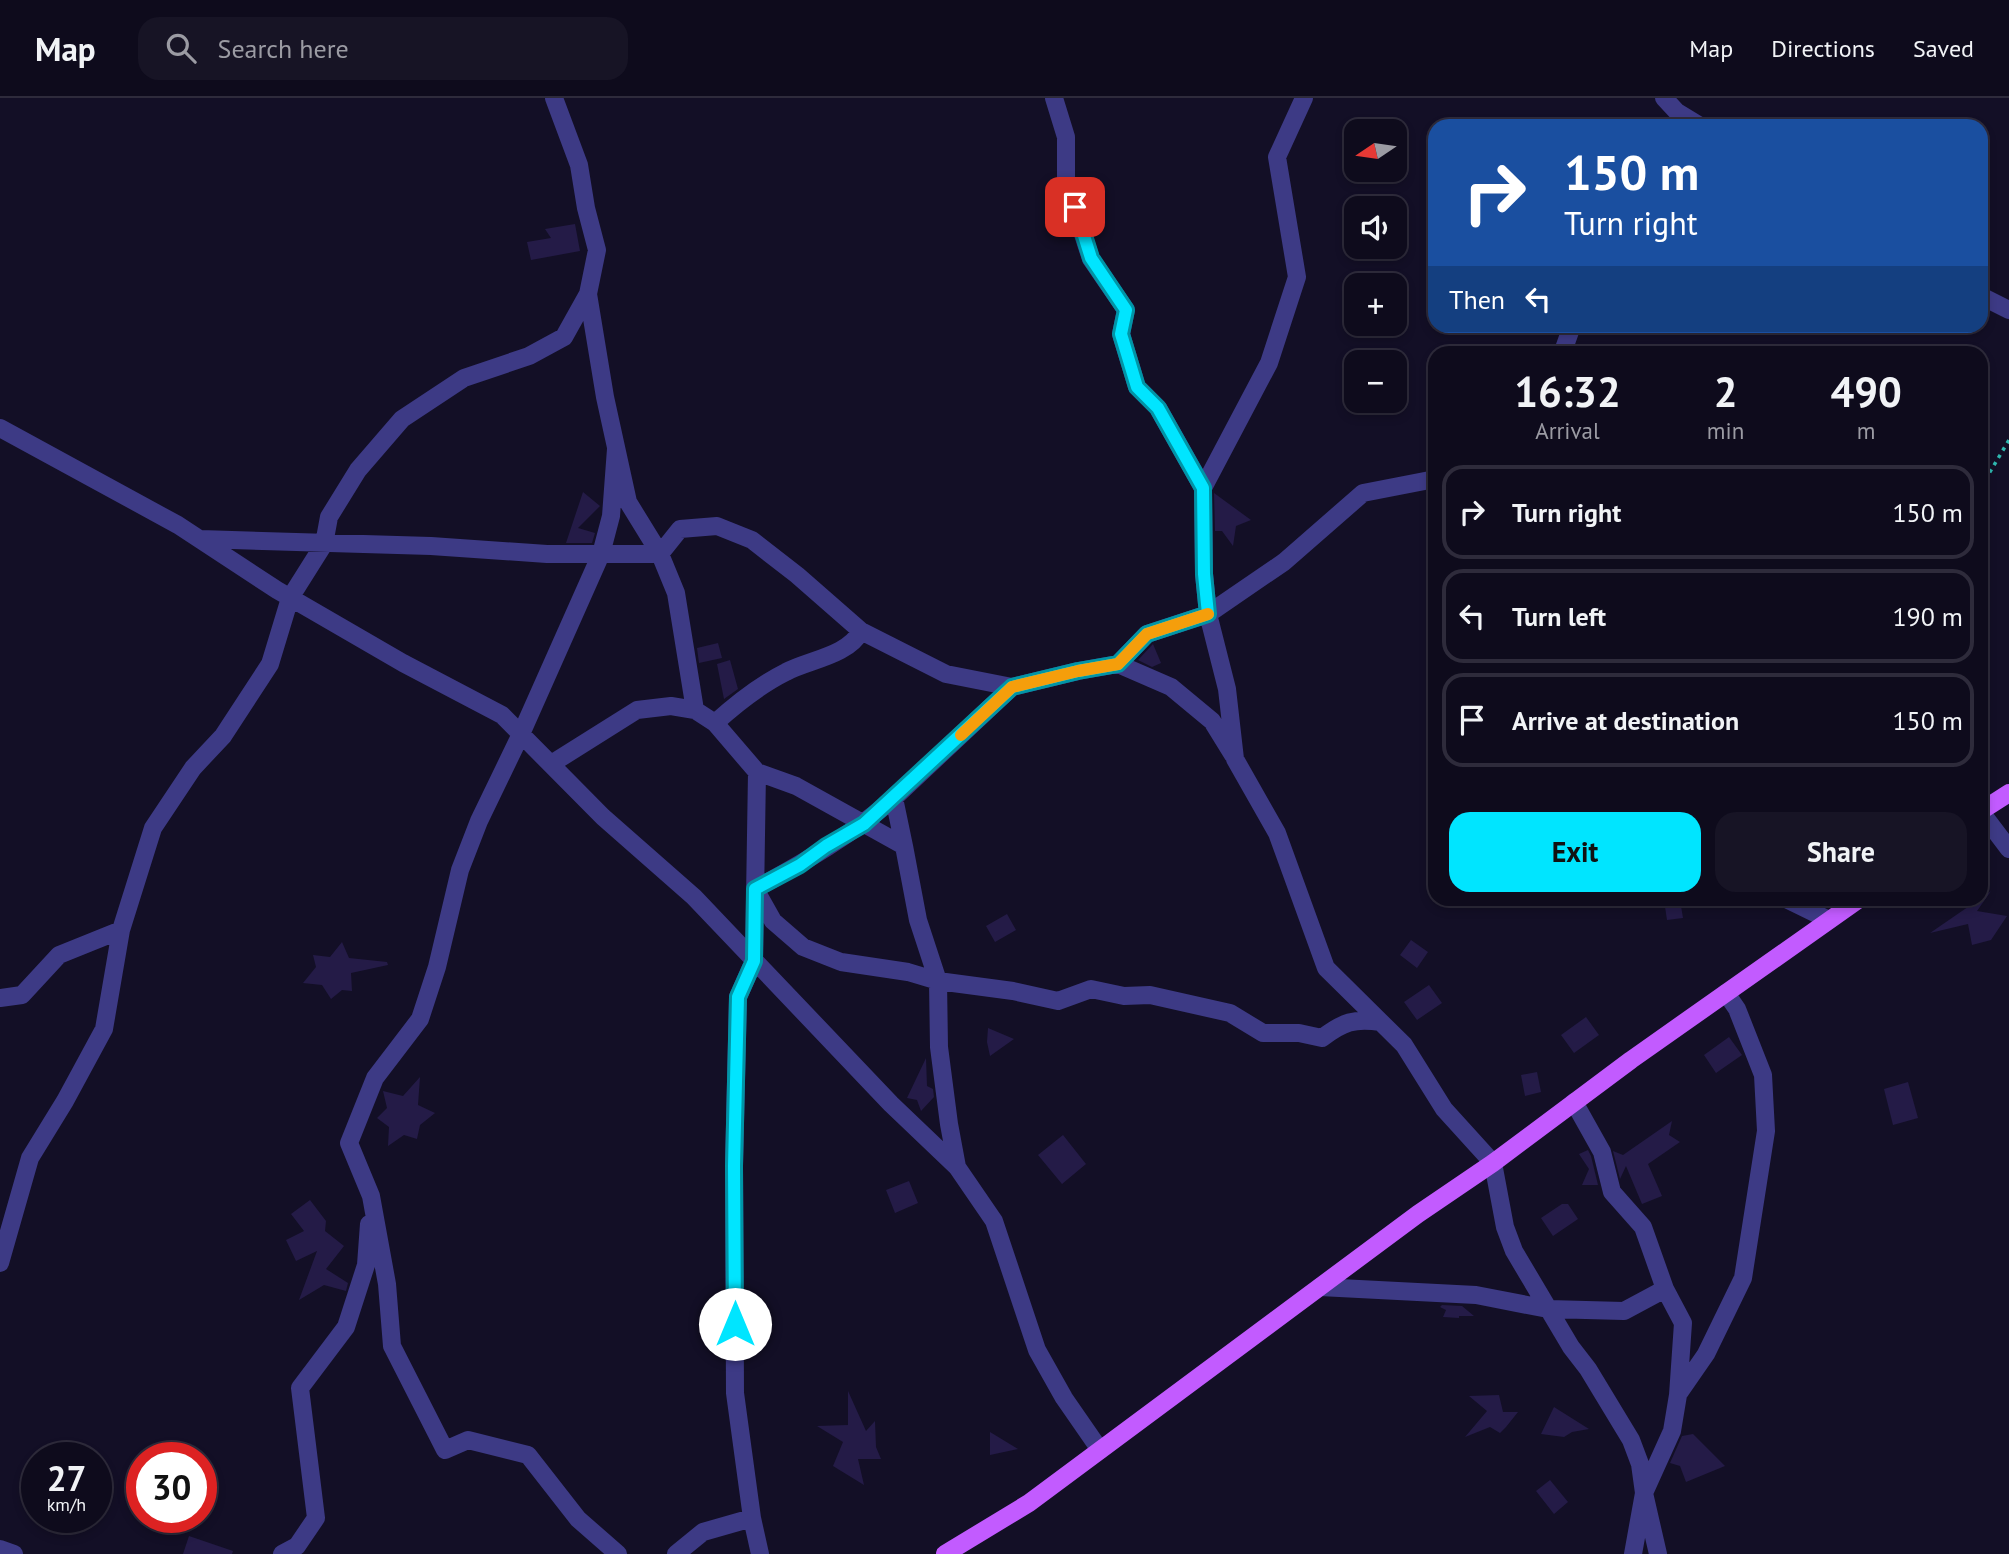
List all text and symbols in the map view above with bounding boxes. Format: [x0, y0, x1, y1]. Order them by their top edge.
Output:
search box [138, 17, 628, 80]
text: Map [35, 27, 96, 70]
icon: search [162, 29, 200, 67]
text: Search here [218, 32, 349, 65]
text: Map [1689, 33, 1733, 64]
text: Directions [1771, 33, 1875, 64]
text: Saved [1913, 33, 1974, 64]
north arrow [1344, 119, 1407, 182]
map controls [1344, 119, 1407, 413]
text: 150 m [1564, 140, 1699, 204]
icon: right [1449, 147, 1540, 238]
pin [1045, 177, 1105, 237]
icon: arrive [1056, 188, 1094, 226]
button: sound [1344, 196, 1407, 259]
text: Turn right [1564, 202, 1698, 244]
button: + [1344, 273, 1407, 336]
icon: left [1519, 280, 1557, 318]
text: Then [1449, 283, 1505, 316]
button: − [1344, 350, 1407, 413]
text: 16:32 [1514, 364, 1621, 419]
text: 2 [1714, 364, 1737, 419]
text: 490 [1830, 364, 1902, 419]
text: Arrival [1535, 416, 1600, 445]
text: min [1707, 416, 1744, 445]
text: m [1857, 416, 1875, 445]
icon: right [1453, 493, 1491, 531]
text: Turn right [1512, 496, 1621, 529]
text: 150 m [1892, 496, 1963, 529]
icon: left [1453, 597, 1491, 635]
text: Turn left [1512, 600, 1606, 633]
text: 190 m [1892, 600, 1963, 633]
icon: arrive [1453, 701, 1491, 739]
text: Arrive at destination [1512, 704, 1739, 737]
text: 150 m [1892, 704, 1963, 737]
button: Exit [1449, 812, 1701, 892]
button: Share [1715, 812, 1967, 892]
position arrow [698, 1287, 772, 1361]
speed limit sign: 30 [126, 1442, 217, 1533]
text: 27 [47, 1455, 86, 1501]
text: km/h [47, 1493, 86, 1516]

